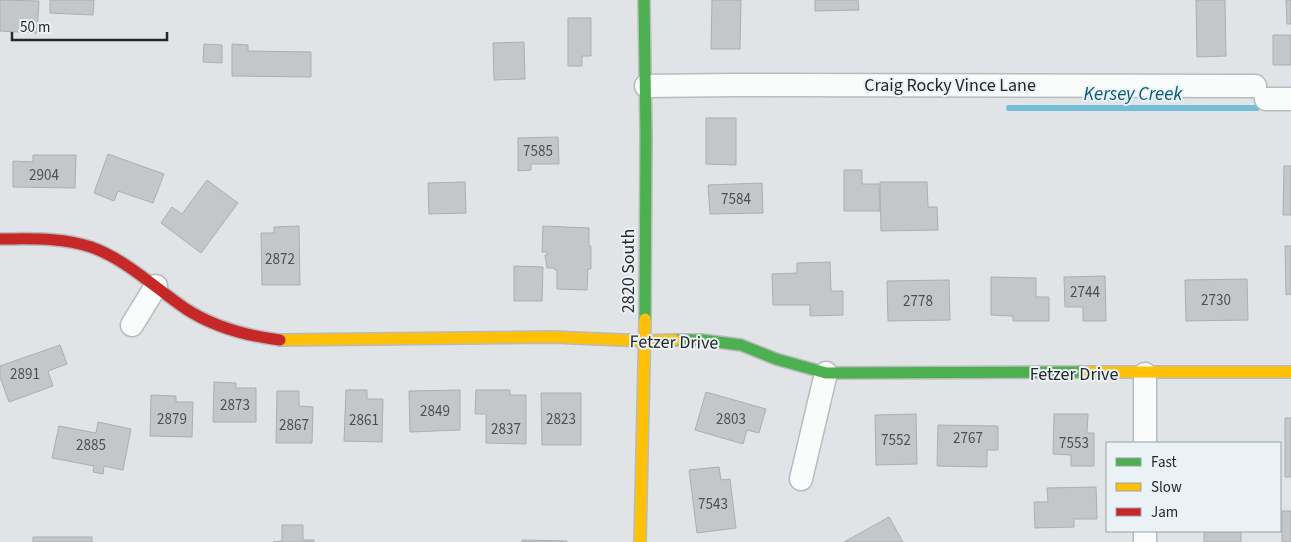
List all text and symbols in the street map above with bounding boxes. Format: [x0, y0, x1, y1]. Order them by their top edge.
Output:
scale bar [12, 10, 168, 42]
text: 50 m [20, 17, 50, 38]
street label: Craig Rocky Vince Lane [864, 73, 1036, 98]
water label: Kersey Creek [1084, 81, 1183, 108]
house number: 7585 [523, 141, 553, 162]
house number: 2904 [29, 165, 59, 186]
house number: 7584 [721, 189, 751, 210]
street label: 2820 South [616, 229, 641, 313]
house number: 2872 [265, 249, 295, 270]
house number: 2744 [1070, 282, 1100, 303]
house number: 2730 [1201, 290, 1231, 311]
house number: 2778 [903, 291, 933, 312]
street label: Fetzer Drive [629, 329, 719, 356]
street label: Fetzer Drive [1030, 362, 1118, 387]
house number: 2891 [10, 364, 40, 385]
house number: 2873 [220, 395, 250, 416]
house number: 2849 [420, 401, 450, 422]
house number: 2879 [157, 409, 187, 430]
house number: 2823 [546, 409, 576, 430]
house number: 2803 [716, 409, 746, 430]
house number: 2861 [349, 410, 379, 431]
house number: 2867 [279, 415, 309, 436]
house number: 2837 [491, 419, 521, 440]
house number: 2767 [953, 428, 983, 449]
house number: 7552 [881, 430, 911, 451]
house number: 7553 [1059, 433, 1089, 454]
house number: 2885 [76, 435, 106, 456]
legend [1106, 442, 1281, 532]
text: Fast [1151, 452, 1177, 473]
text: Slow [1151, 477, 1182, 498]
house number: 7543 [698, 494, 728, 515]
text: Jam [1151, 502, 1178, 523]

